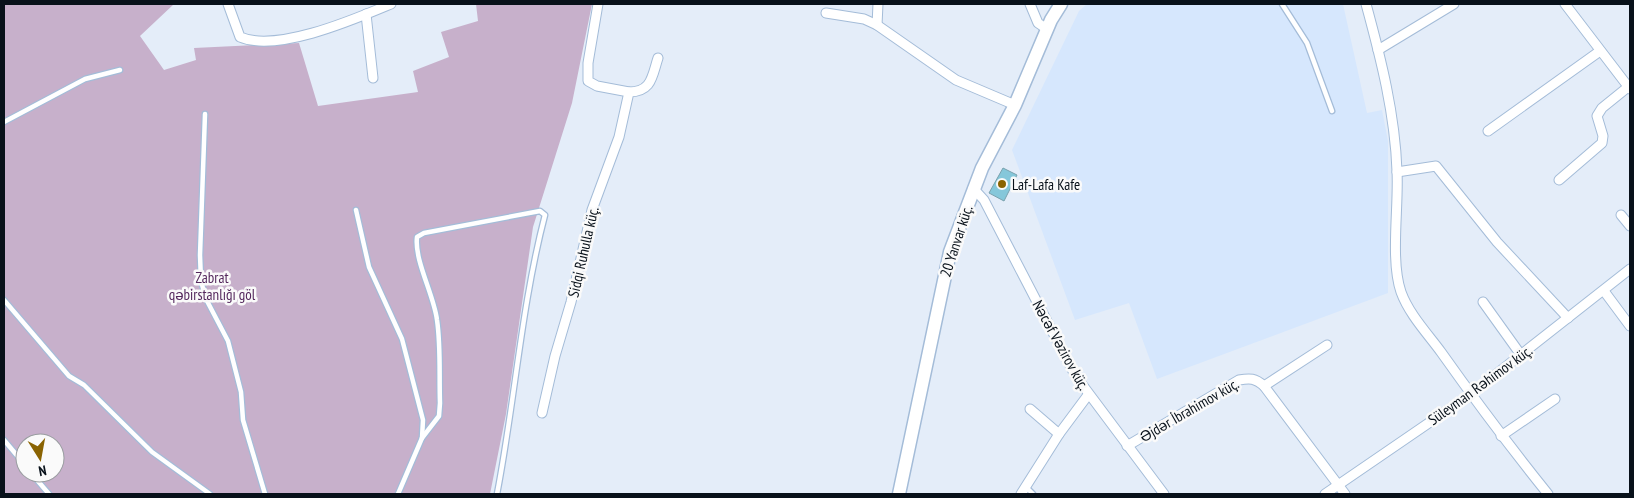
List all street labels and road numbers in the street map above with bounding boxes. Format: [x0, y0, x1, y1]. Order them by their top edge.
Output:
street label: 20 Yanvar küç. [935, 202, 977, 279]
street label: Sidqi Ruhulla küç. [563, 205, 603, 299]
street label: Nəcəf Vəzirov küç. [1028, 297, 1094, 394]
street label: Süleyman Rəhimov küç. [1424, 341, 1536, 429]
street label: Əjdər İbrahimov küç. [1136, 374, 1242, 446]

